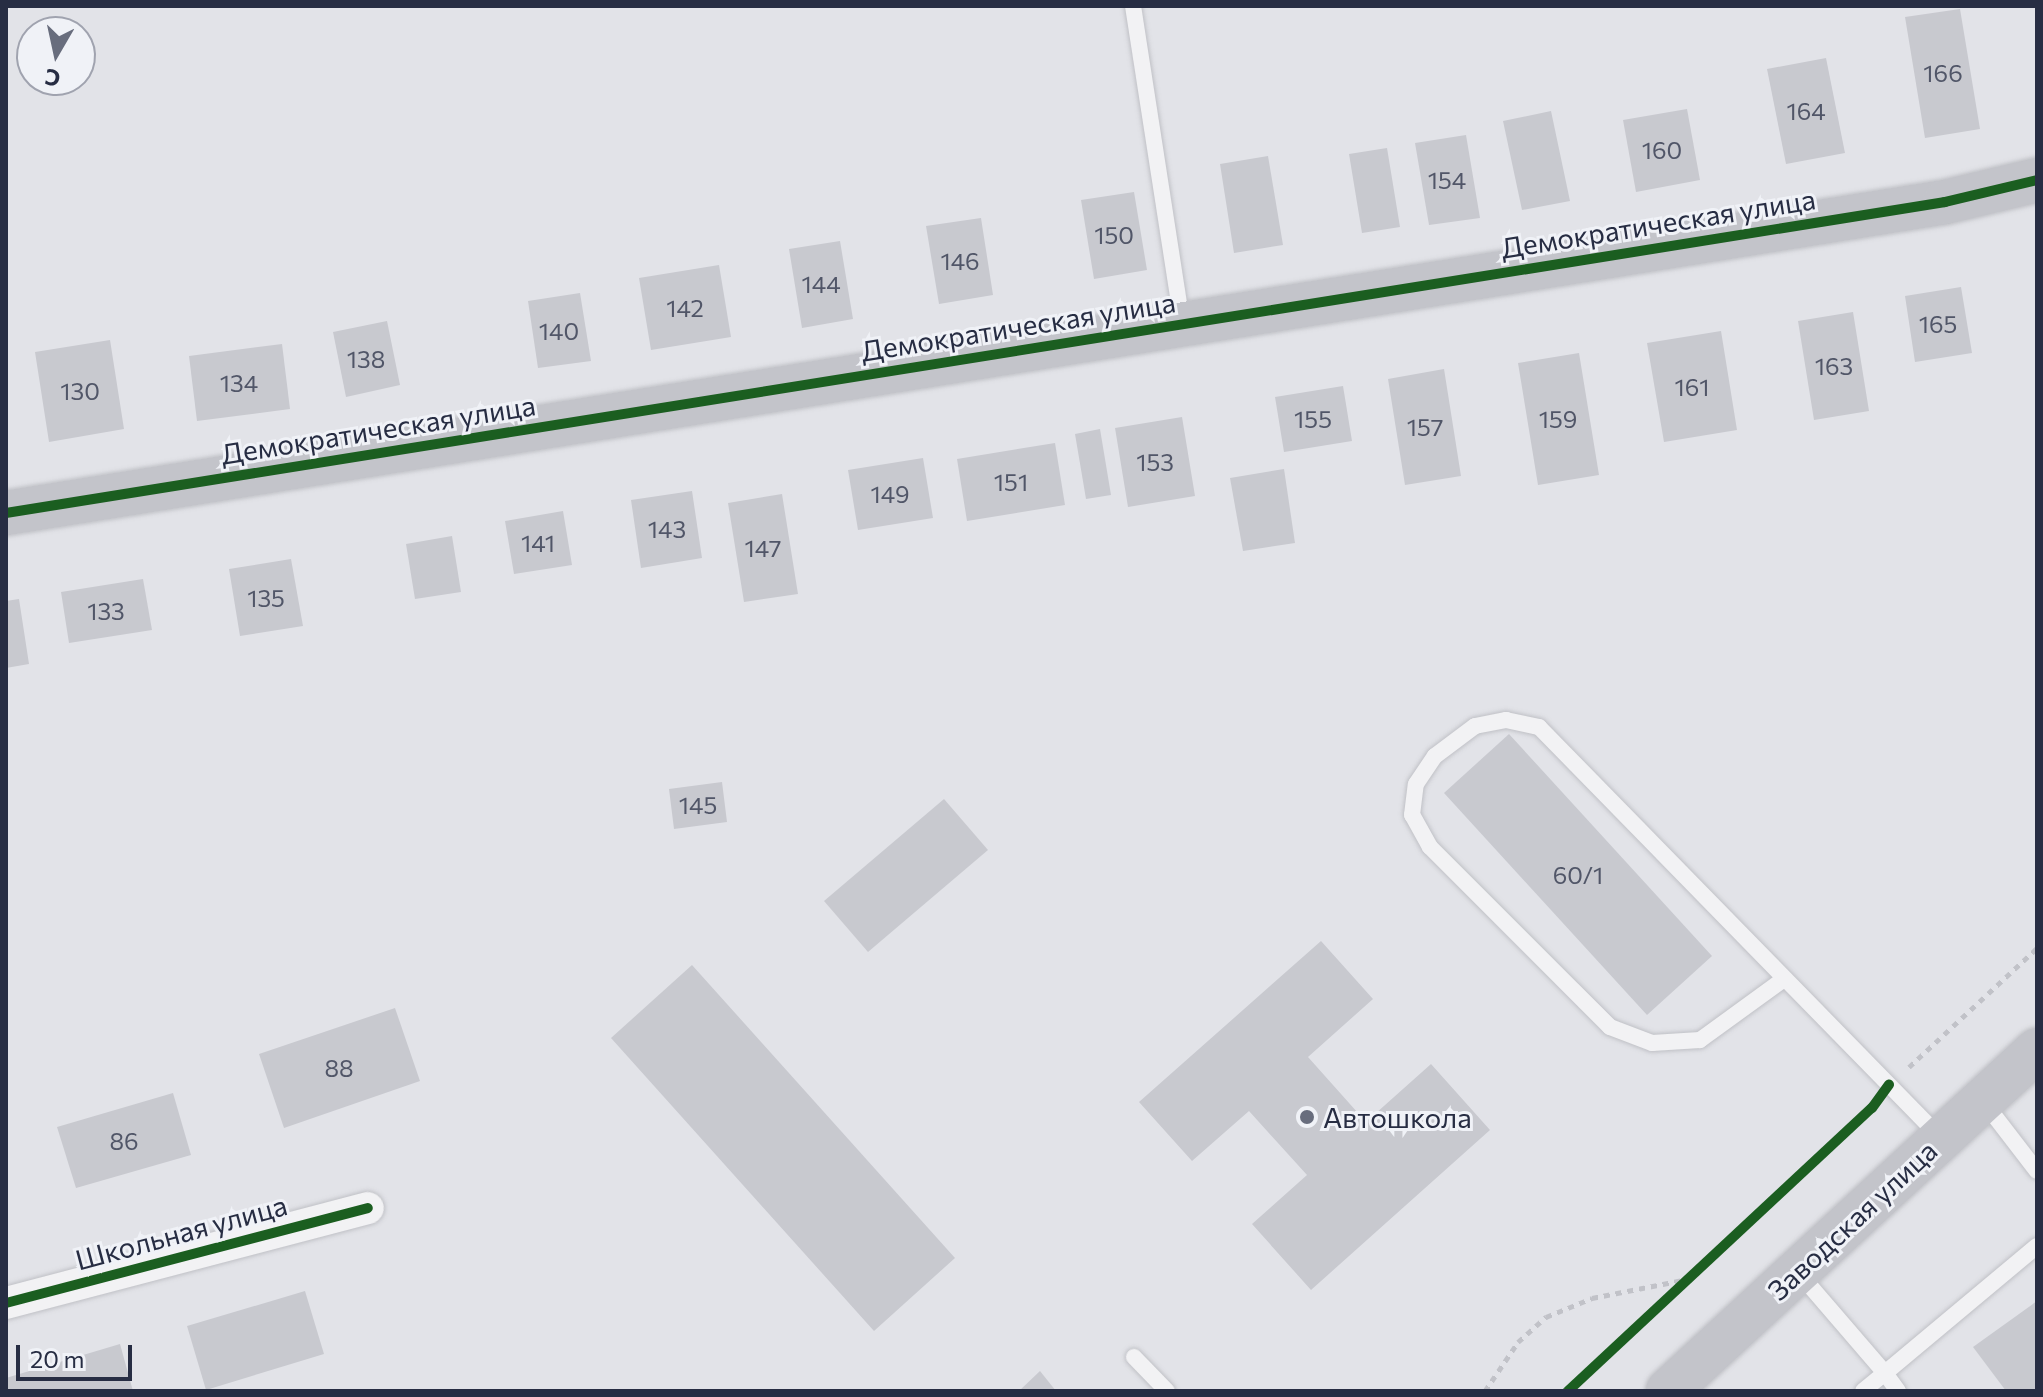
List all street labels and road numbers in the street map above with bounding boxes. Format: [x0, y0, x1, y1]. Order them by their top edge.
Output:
street label: Демократическая улица [1498, 182, 1818, 264]
street label: Демократическая улица [858, 285, 1178, 367]
street label: Демократическая улица [218, 388, 538, 470]
street label: Заводская улица [1761, 1133, 1943, 1307]
street label: Школьная улица [71, 1188, 291, 1276]

